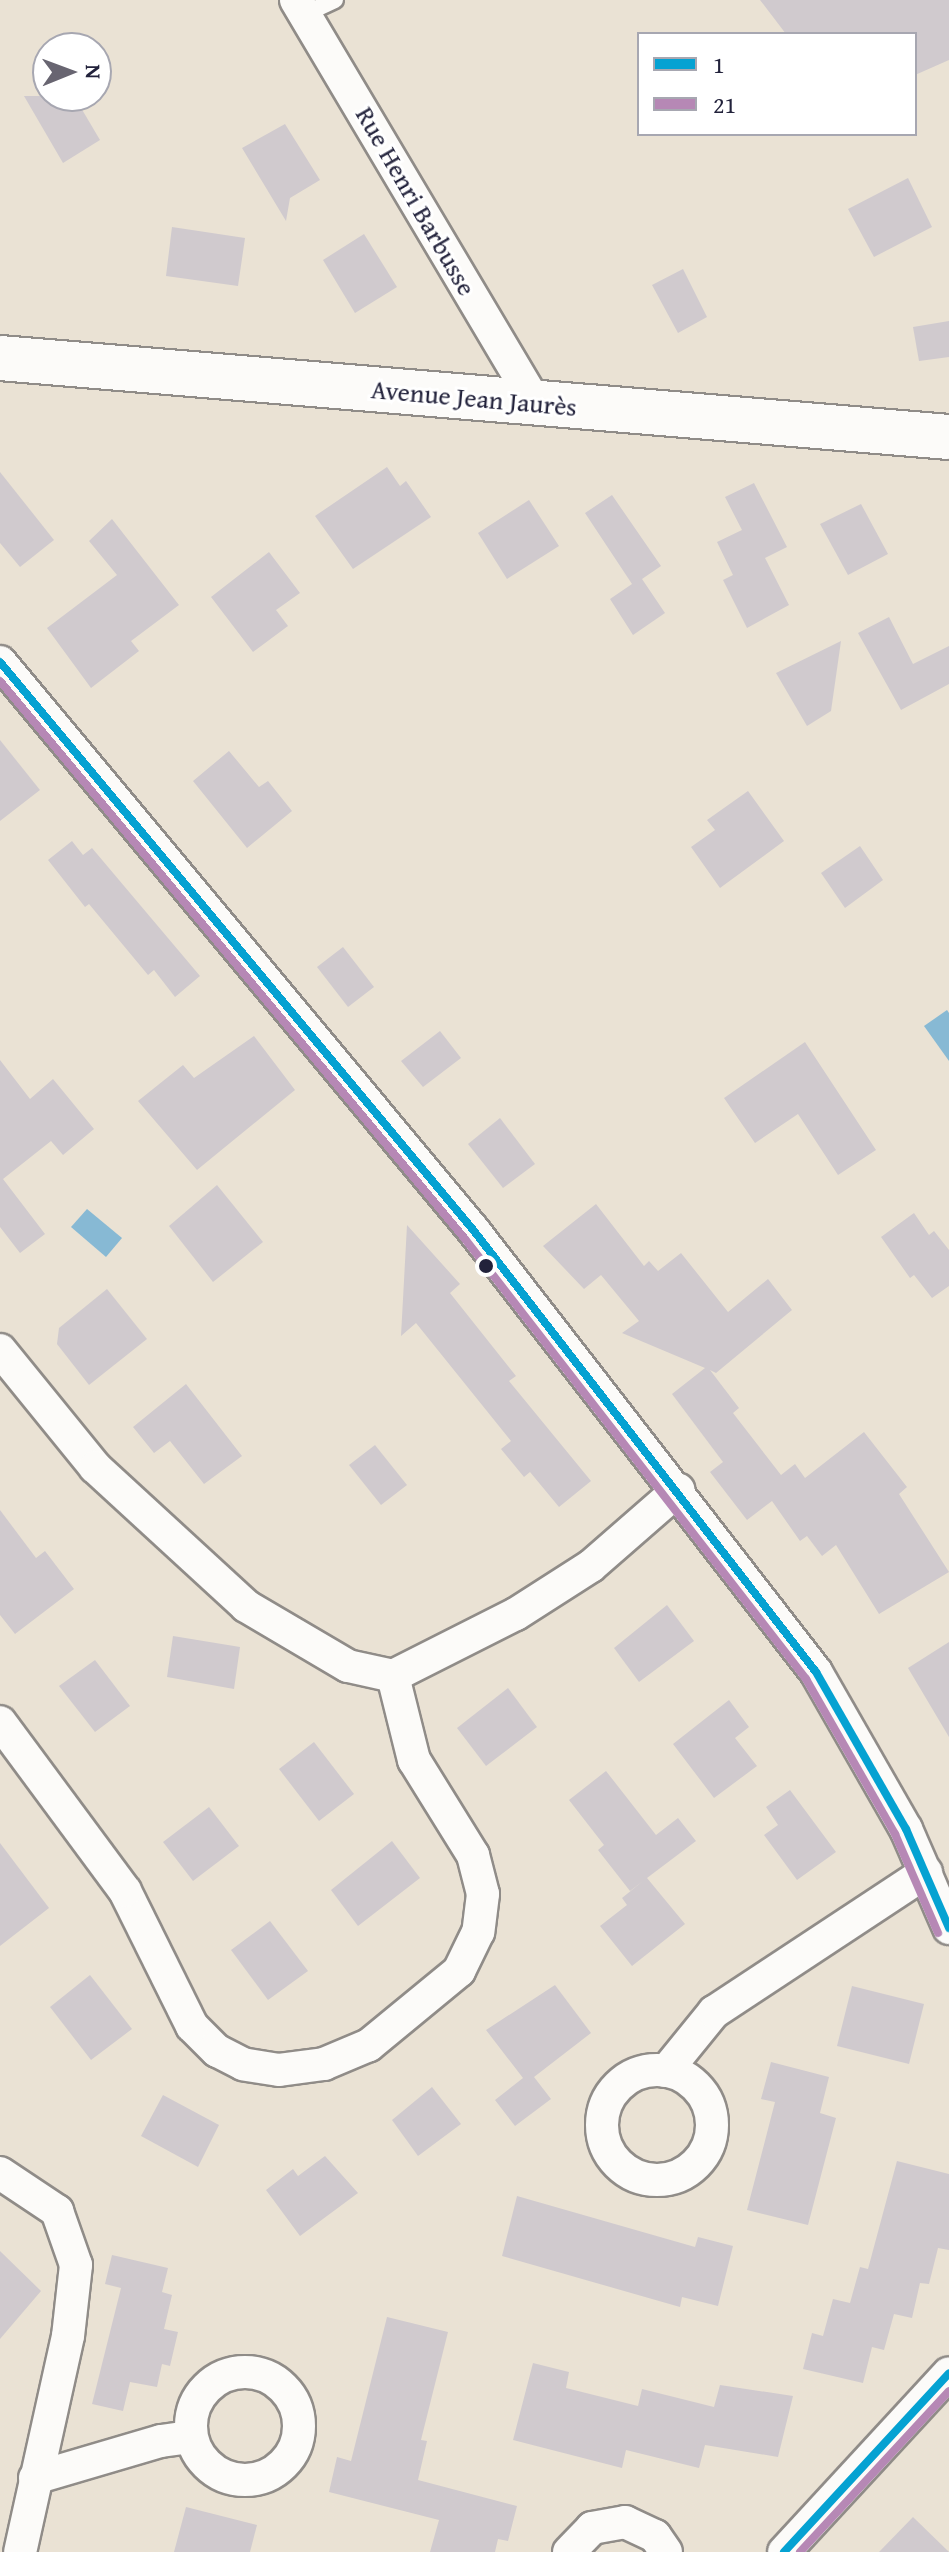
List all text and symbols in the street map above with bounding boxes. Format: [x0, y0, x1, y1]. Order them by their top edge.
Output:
north arrow [32, 32, 112, 112]
legend [637, 32, 917, 136]
text: 1 [713, 47, 725, 82]
text: N [78, 64, 110, 79]
text: 21 [713, 87, 736, 122]
street label: Rue Henri Barbusse [349, 101, 483, 301]
street label: Avenue Jean Jaurès [370, 373, 578, 423]
unlabelled marker [478, 1258, 494, 1274]

